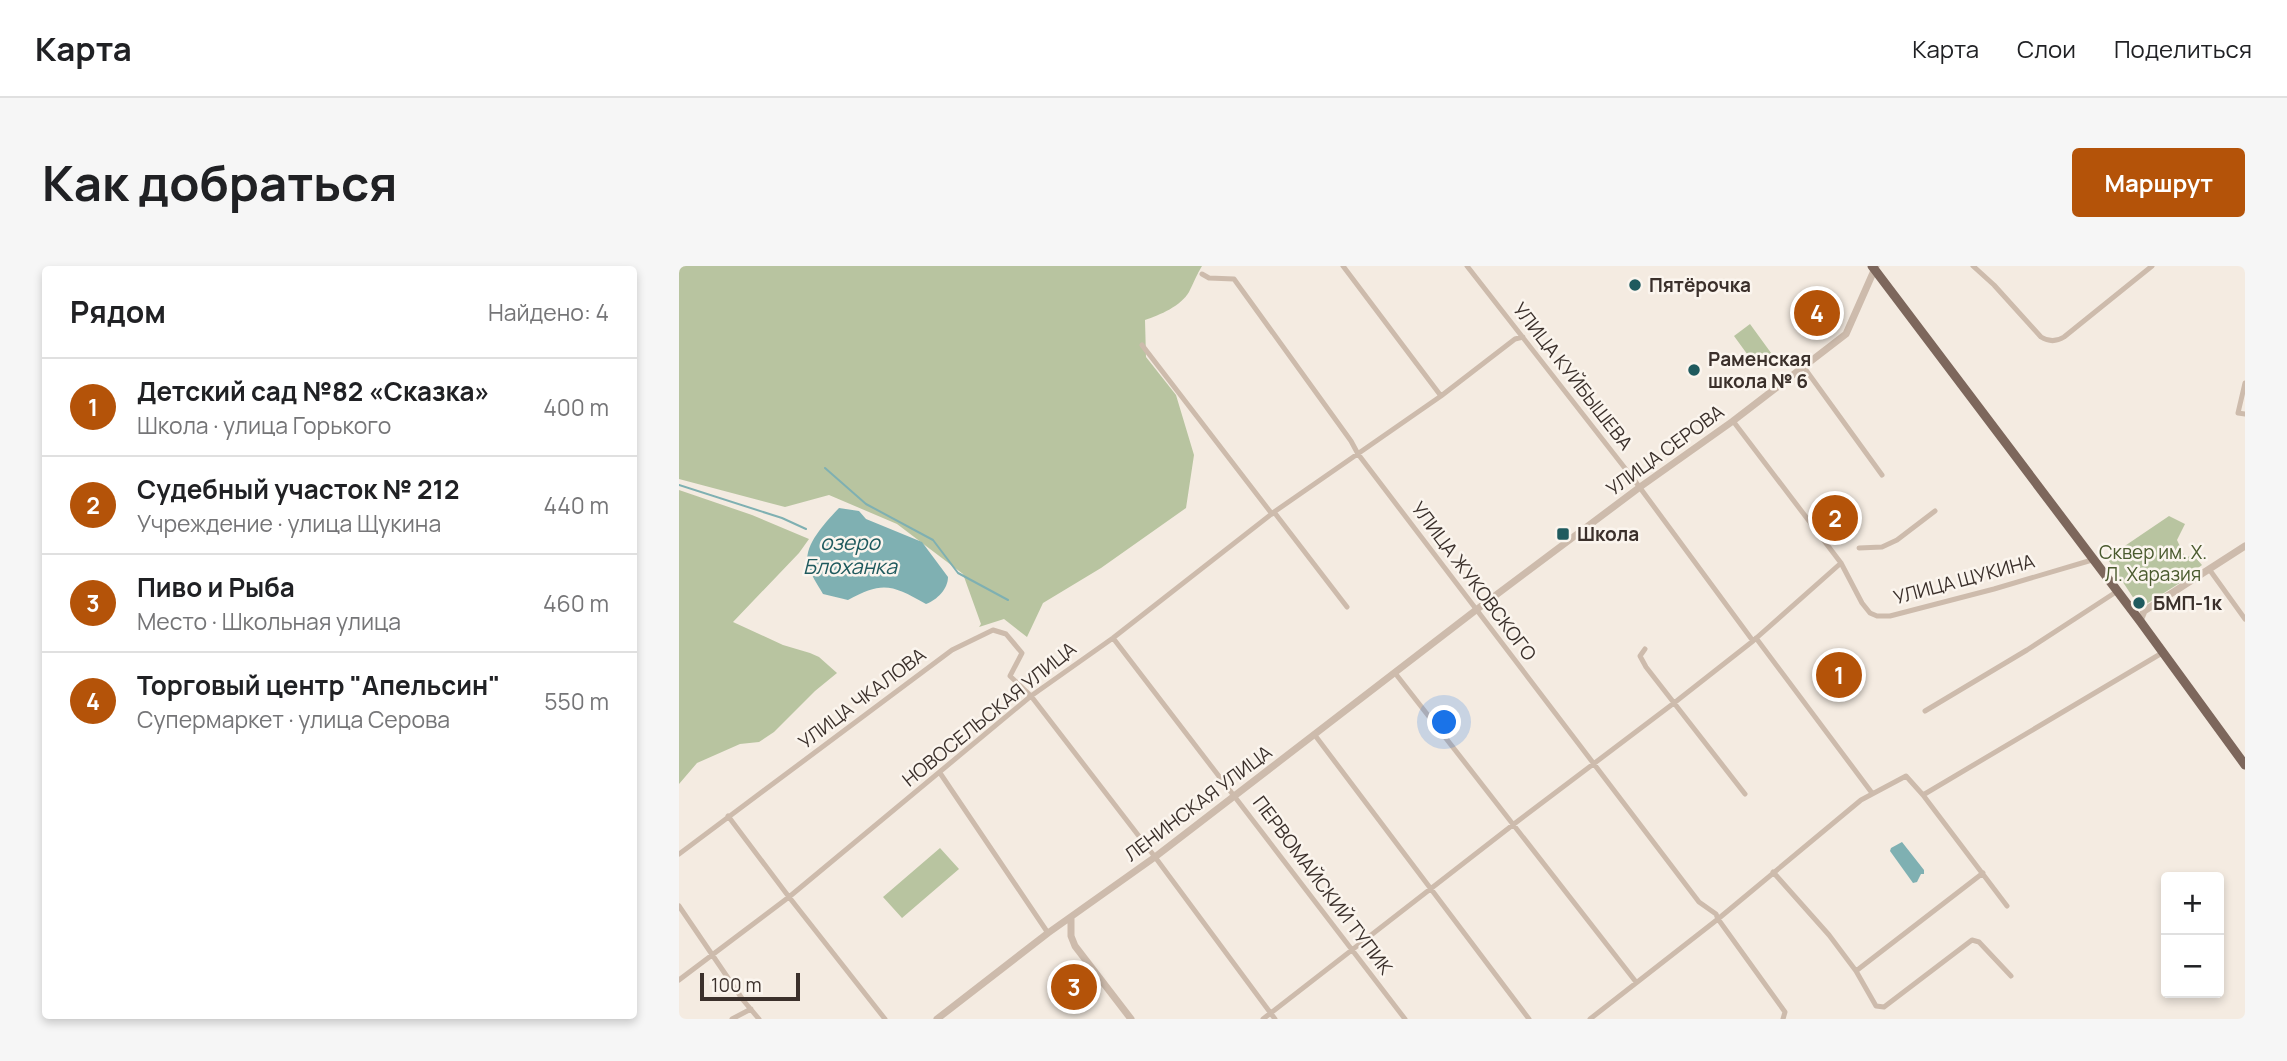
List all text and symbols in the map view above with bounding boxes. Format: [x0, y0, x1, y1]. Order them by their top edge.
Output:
text: Карта [35, 26, 132, 71]
text: Карта [1912, 32, 1979, 65]
text: Слои [2017, 32, 2076, 65]
text: Поделиться [2114, 32, 2252, 65]
button: Маршрут [2072, 148, 2245, 217]
text: Как добраться [42, 149, 397, 216]
place label: Пятёрочка [1649, 272, 1751, 298]
marker: Пятёрочка [1627, 277, 1643, 293]
pin: 4 [1794, 287, 1840, 339]
text: Рядом [70, 291, 166, 332]
text: Найдено: 4 [488, 296, 609, 328]
street label: УЛИЦА КУЙБЫШЕВА [1507, 297, 1639, 455]
place label: Раменская школа № 6 [1708, 346, 1811, 394]
marker: Раменская школа № 6 [1686, 362, 1702, 378]
text: Детский сад №82 «Сказка» [137, 373, 490, 409]
text: 1 [88, 391, 98, 423]
text: 400 m [543, 391, 609, 423]
street label: УЛИЦА СЕРОВА [1601, 398, 1729, 502]
text: Школа · улица Горького [137, 409, 391, 441]
text: Судебный участок № 212 [137, 471, 459, 507]
text: 2 [86, 489, 100, 521]
text: 440 m [544, 489, 609, 521]
pin: 2 [1812, 492, 1858, 544]
street label: УЛИЦА ЖУКОВСКОГО [1406, 496, 1543, 666]
text: Учреждение · улица Щукина [137, 507, 441, 539]
place label: Школа [1577, 521, 1639, 547]
marker: Школа [1555, 526, 1571, 542]
water label: озеро Блоханка [803, 528, 898, 580]
park label: Сквер им. Х. Л. Харазия [2099, 539, 2207, 587]
street label: УЛИЦА ЩУКИНА [1891, 548, 2037, 610]
text: Пиво и Рыба [137, 569, 295, 605]
text: 3 [86, 587, 100, 619]
text: 460 m [543, 587, 609, 619]
place label: БМП-1к [2153, 590, 2222, 616]
marker: БМП-1к [2131, 595, 2147, 611]
text: Место · Школьная улица [137, 605, 401, 637]
street label: НОВОСЕЛЬСКАЯ УЛИЦА [897, 636, 1081, 792]
street label: УЛИЦА ЧКАЛОВА [793, 641, 931, 755]
pin: 1 [1816, 649, 1862, 701]
text: Торговый центр "Апельсин" [137, 667, 500, 703]
text: 4 [86, 685, 100, 717]
text: 550 m [544, 685, 609, 717]
text: Супермаркет · улица Серова [137, 703, 450, 735]
your location [1427, 705, 1461, 739]
street label: ЛЕНИНСКАЯ УЛИЦА [1119, 739, 1277, 867]
street label: ПЕРВОМАЙСКИЙ ТУПИК [1247, 790, 1399, 980]
map controls [2161, 872, 2224, 998]
button: + [2161, 872, 2224, 935]
button: − [2161, 935, 2224, 998]
pin: 3 [1051, 961, 1097, 1013]
scale bar [700, 970, 800, 1002]
text: 100 m [711, 972, 762, 998]

